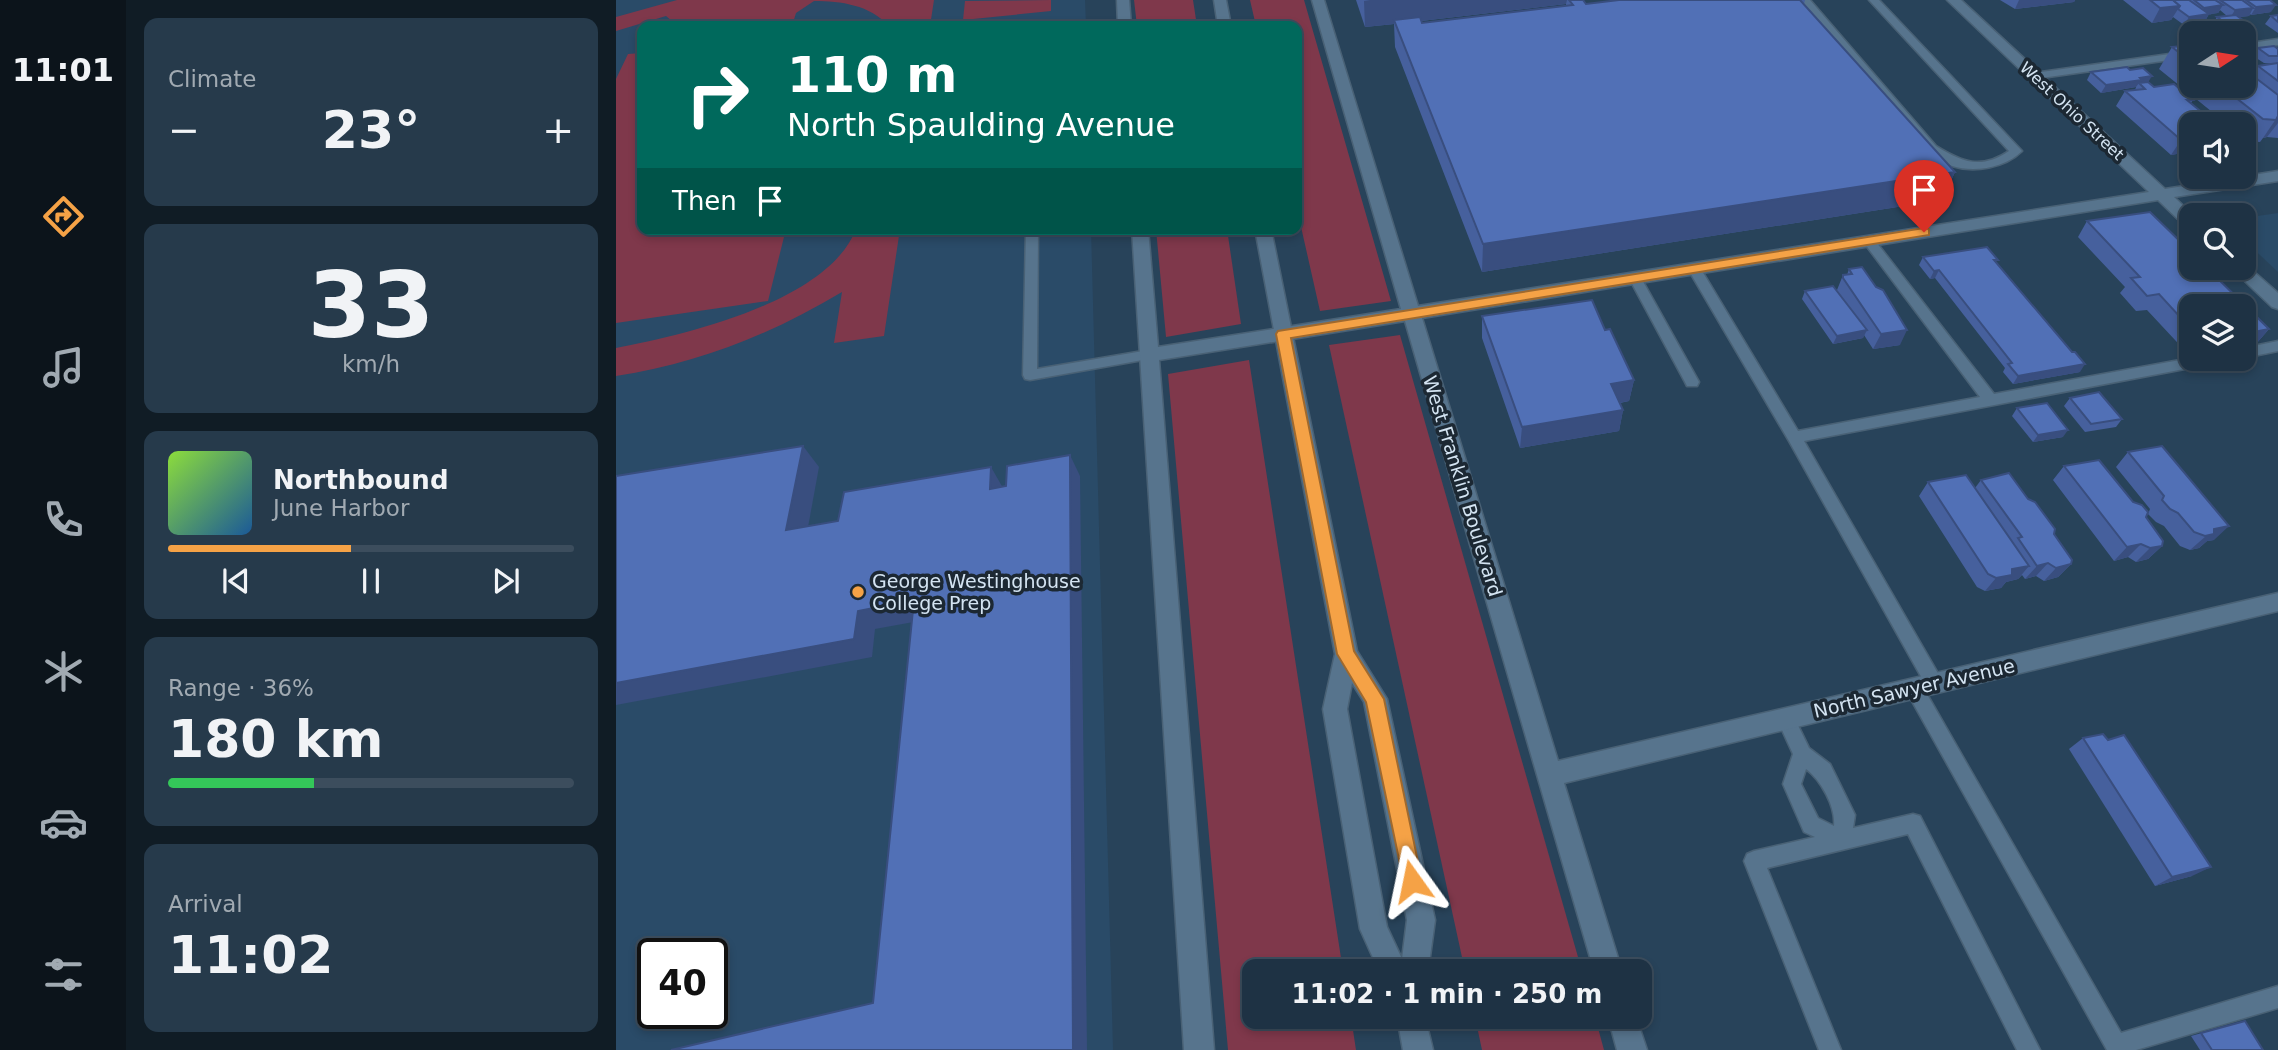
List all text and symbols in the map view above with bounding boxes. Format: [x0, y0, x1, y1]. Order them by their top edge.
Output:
north arrow [2179, 21, 2256, 98]
map controls [2179, 21, 2256, 371]
text: 110 m [787, 47, 957, 104]
icon: right [672, 49, 763, 140]
text: 11:01 [12, 51, 114, 89]
street label: West Ohio Street [2016, 58, 2128, 164]
text: Climate [168, 66, 257, 92]
text: 23° [322, 100, 420, 160]
text: North Spaulding Avenue [787, 106, 1175, 144]
text: − [168, 108, 200, 152]
text: + [542, 108, 574, 152]
button: sound [2179, 112, 2256, 189]
pin [1894, 160, 1954, 232]
icon: arrive [1905, 171, 1943, 209]
icon: arrive [751, 182, 789, 220]
text: Then [672, 186, 737, 216]
icon: directions [39, 192, 88, 241]
button: search [2179, 203, 2256, 280]
text: 33 [308, 253, 434, 358]
button: layers [2179, 294, 2256, 371]
icon: music [39, 343, 88, 392]
text: km/h [342, 351, 400, 377]
street label: West Franklin Boulevard [1419, 373, 1507, 599]
text: Northbound [273, 465, 449, 495]
icon: phone [39, 495, 88, 544]
text: June Harbor [273, 495, 409, 521]
icon: previous [217, 562, 255, 600]
icon: pause [352, 562, 390, 600]
icon: next [487, 562, 525, 600]
place label: George Westinghouse College Prep [872, 570, 1081, 614]
marker: George Westinghouse College Prep [850, 584, 866, 600]
icon: climate [39, 647, 88, 696]
street label: North Sawyer Avenue [1811, 654, 2017, 722]
text: Range · 36% [168, 675, 314, 701]
text: 180 km [168, 709, 383, 769]
icon: car [39, 798, 88, 847]
position arrow [1375, 844, 1449, 918]
text: Arrival [168, 891, 243, 917]
text: 11:02 [168, 925, 334, 985]
speed limit sign: 40 [637, 938, 728, 1029]
icon: filters [39, 950, 88, 999]
text: 11:02 · 1 min · 250 m [1292, 979, 1602, 1009]

